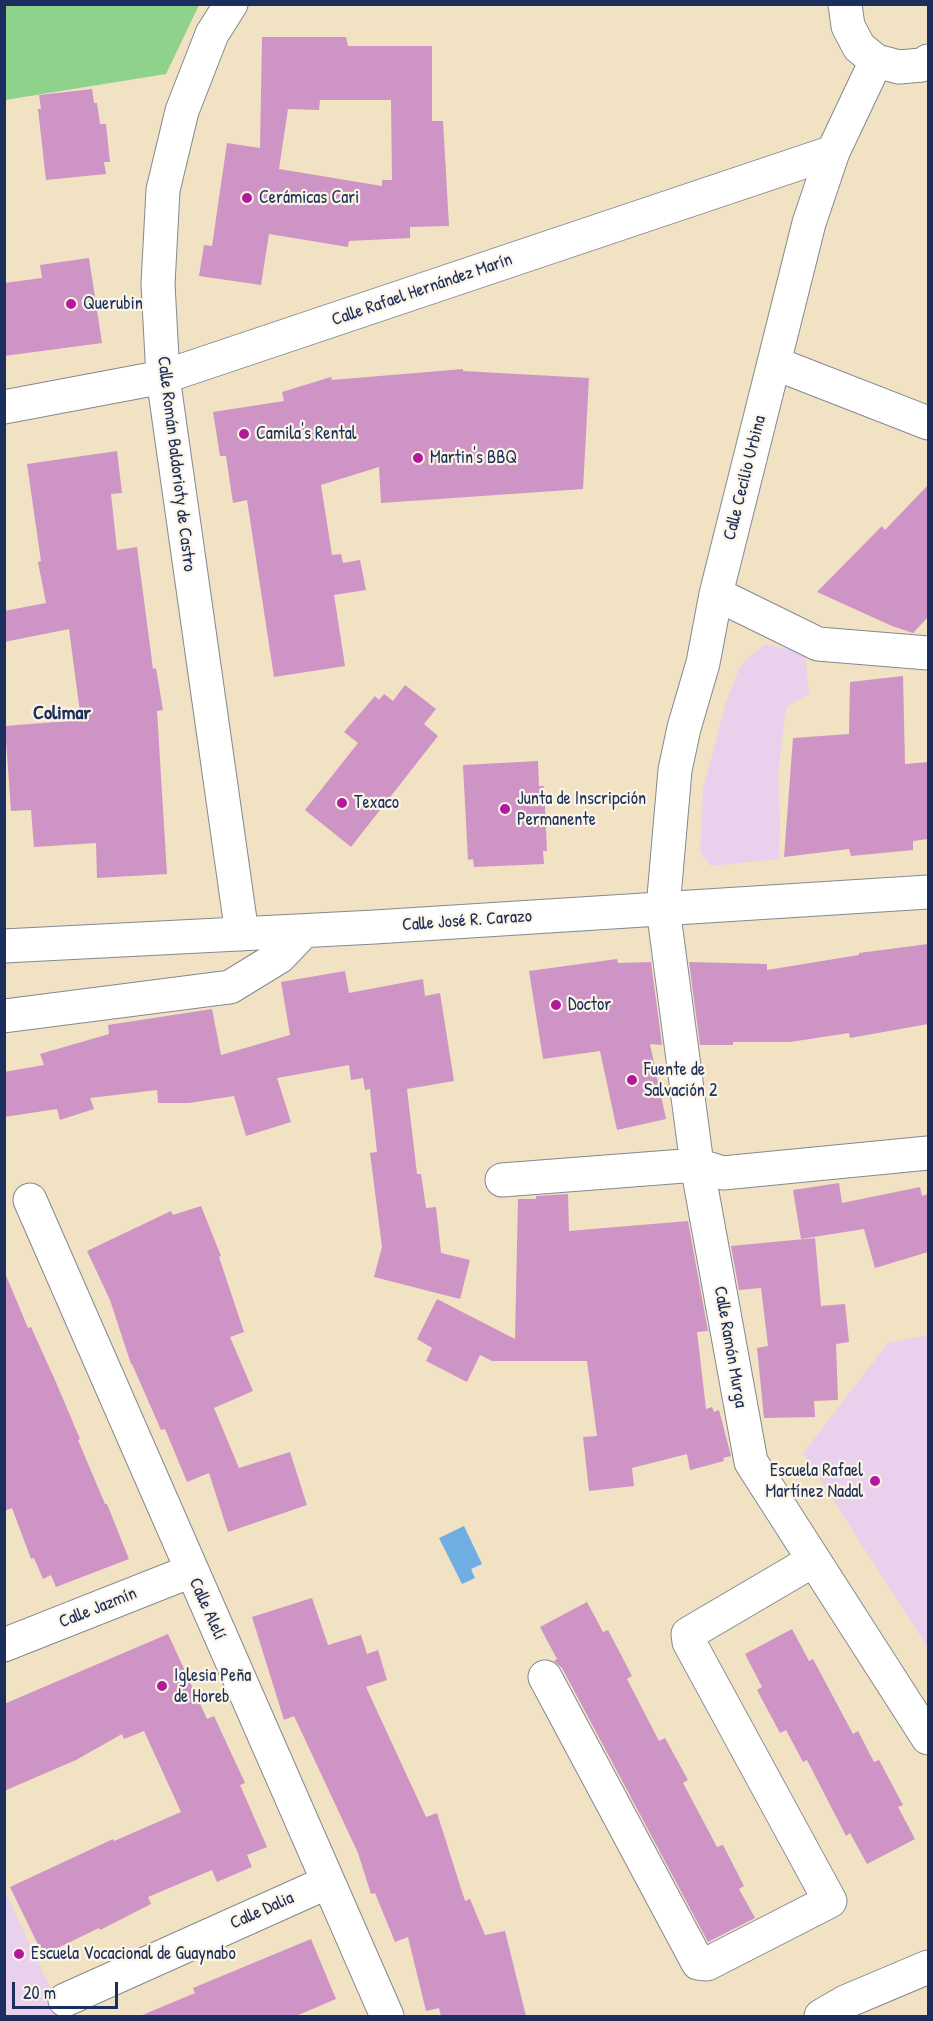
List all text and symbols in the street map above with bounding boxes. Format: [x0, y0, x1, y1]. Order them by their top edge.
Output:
place label: Cerámicas Cari [259, 187, 359, 209]
marker: Cerámicas Cari [240, 191, 254, 205]
street label: Calle Rafael Hernández Marín [329, 249, 515, 331]
place label: Querubin [83, 293, 143, 315]
marker: Querubin [64, 297, 78, 311]
street label: Calle Román Baldorioty de Castro [152, 355, 200, 573]
street label: Calle Cecilio Urbina [719, 413, 771, 543]
place label: Camila's Rental [256, 423, 357, 445]
marker: Camila's Rental [237, 427, 251, 441]
place label: Martin's BBQ [430, 447, 517, 469]
marker: Martin's BBQ [411, 451, 425, 465]
district label: Colimar [33, 702, 91, 726]
place label: Junta de Inscripción Permanente [517, 788, 646, 830]
place label: Texaco [354, 792, 399, 814]
marker: Texaco [335, 796, 349, 810]
marker: Junta de Inscripción Permanente [498, 802, 512, 816]
street label: Calle José R. Carazo [401, 906, 533, 936]
place label: Doctor [568, 994, 611, 1016]
marker: Doctor [549, 998, 563, 1012]
place label: Fuente de Salvación 2 [644, 1059, 717, 1102]
marker: Fuente de Salvación 2 [625, 1073, 639, 1087]
street label: Calle Ramón Murga [709, 1285, 751, 1409]
place label: Escuela Rafael Martínez Nadal [765, 1460, 863, 1502]
marker: Escuela Rafael Martínez Nadal [868, 1474, 882, 1488]
street label: Calle Alelí [184, 1575, 230, 1643]
street label: Calle Jazmín [56, 1583, 140, 1633]
place label: Iglesia Peña de Horeb [174, 1665, 251, 1708]
marker: Iglesia Peña de Horeb [155, 1679, 169, 1693]
street label: Calle Dalia [227, 1887, 297, 1935]
place label: Escuela Vocacional de Guaynabo [31, 1943, 236, 1965]
marker: Escuela Vocacional de Guaynabo [12, 1947, 26, 1961]
scale bar [15, 1970, 122, 2008]
text: 20 m [23, 1980, 56, 2005]

